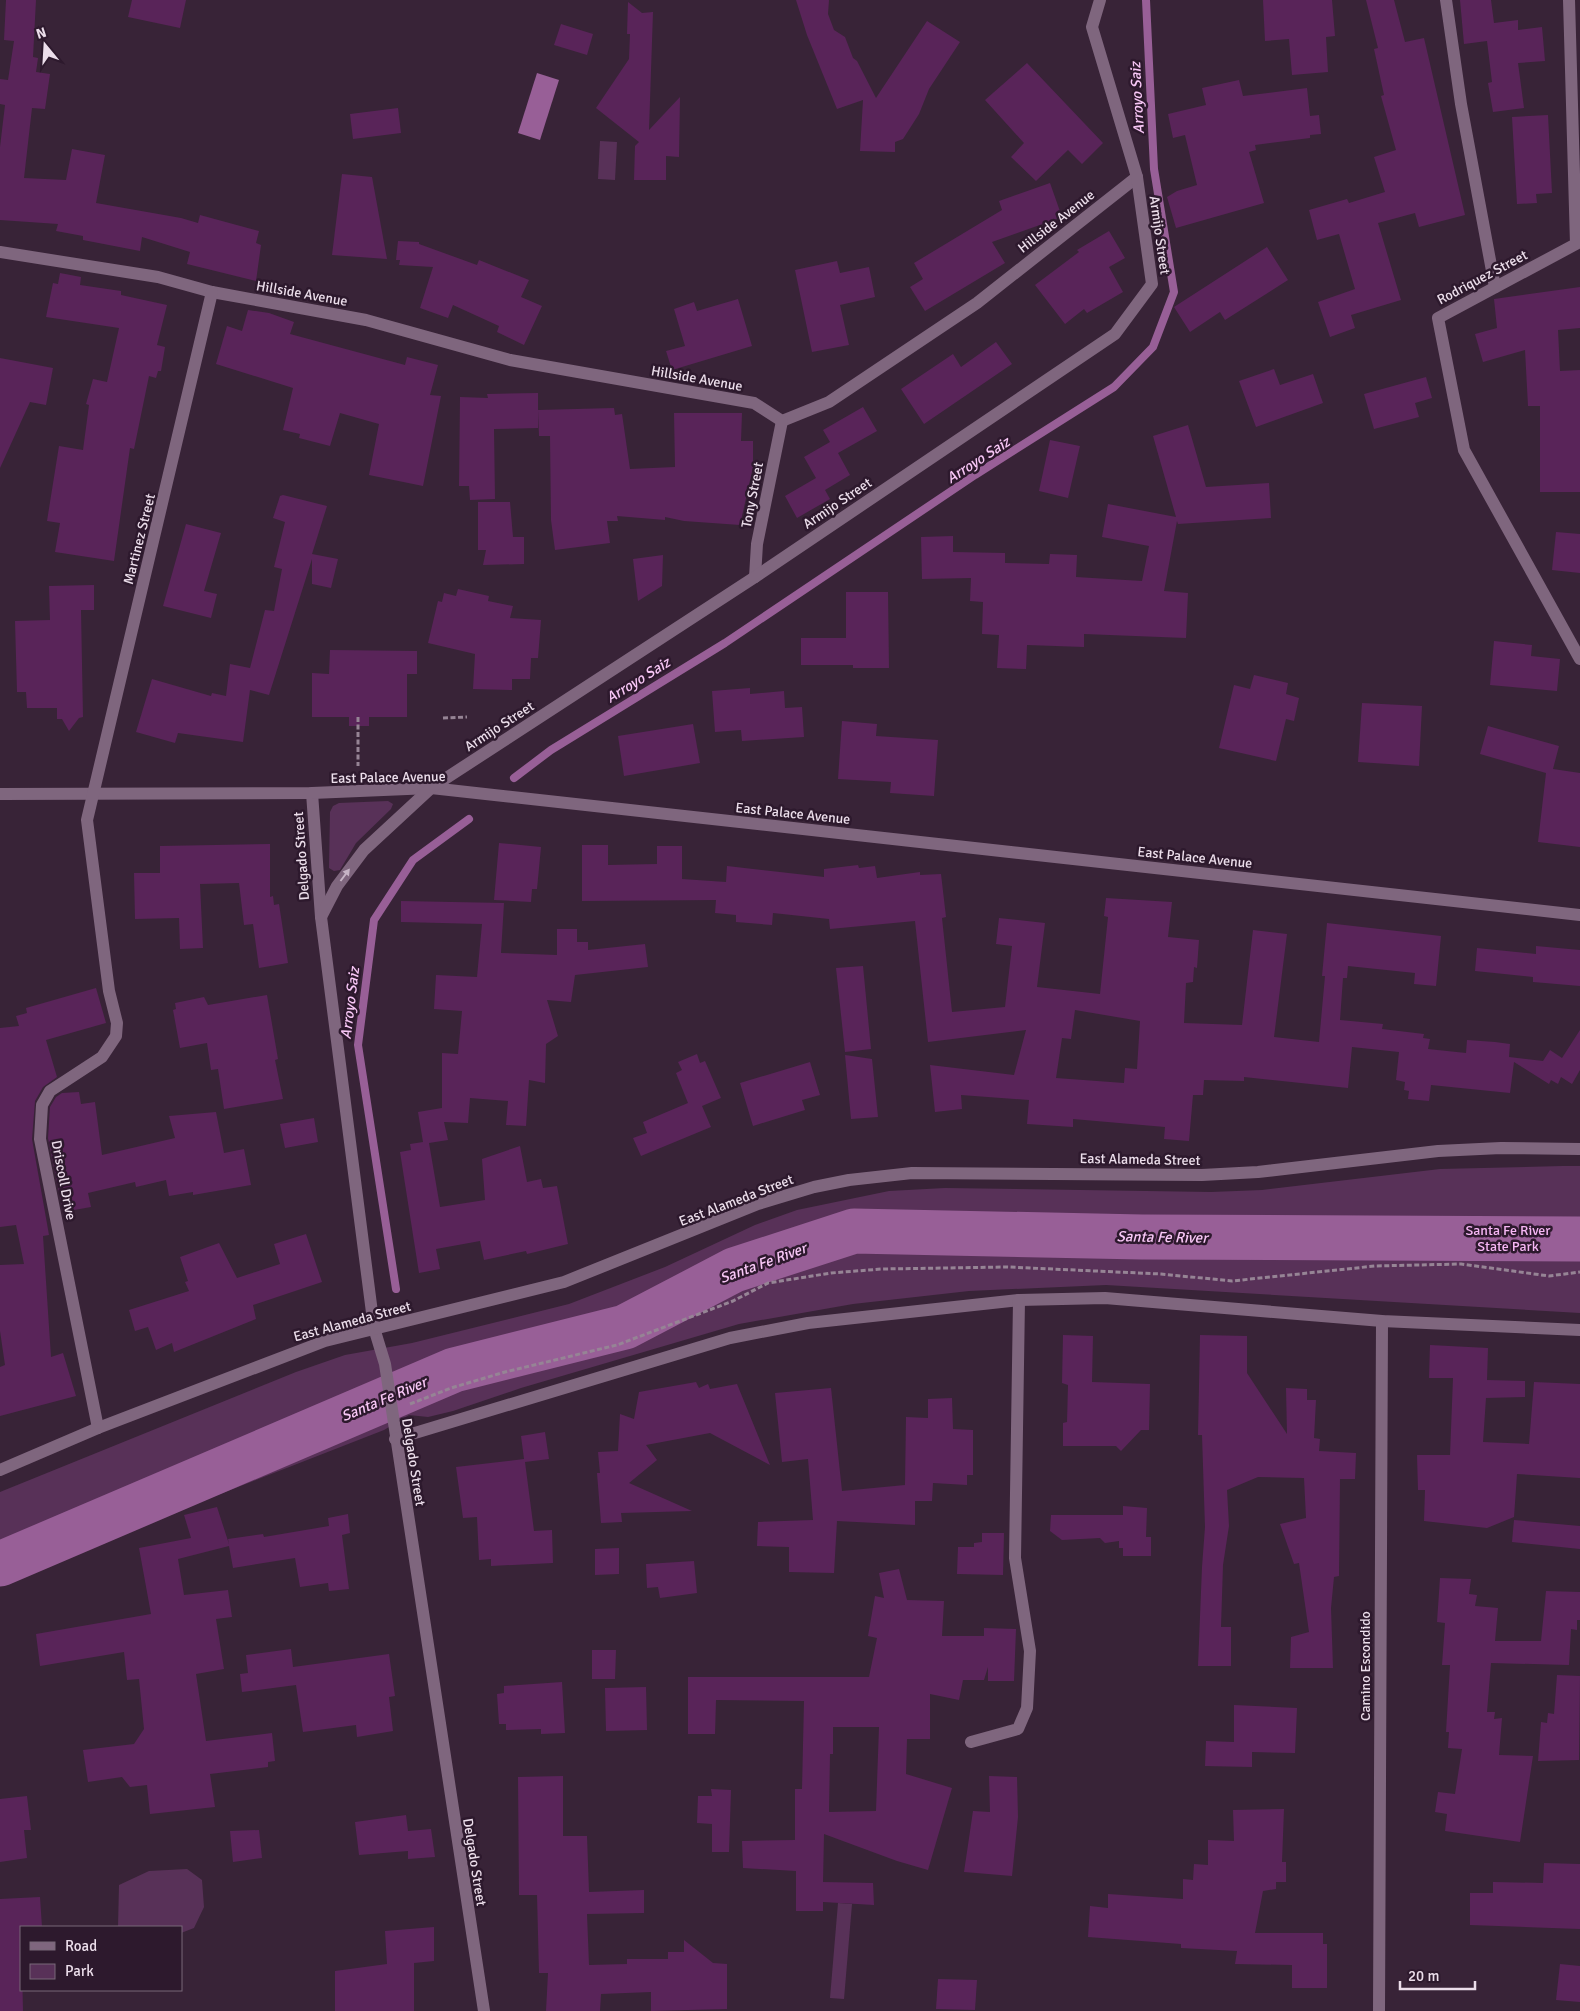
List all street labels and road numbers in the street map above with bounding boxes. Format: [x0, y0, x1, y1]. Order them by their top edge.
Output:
street label: Hillside Avenue [1015, 186, 1098, 257]
street label: Armijo Street [1146, 195, 1173, 276]
street label: Rodriquez Street [1434, 246, 1530, 308]
street label: Hillside Avenue [255, 277, 349, 310]
street label: Hillside Avenue [650, 362, 744, 395]
street label: Tony Street [738, 461, 767, 529]
street label: Armijo Street [800, 474, 875, 533]
street label: Martinez Street [120, 492, 159, 586]
street label: Armijo Street [461, 698, 537, 755]
street label: East Palace Avenue [330, 768, 446, 787]
street label: East Palace Avenue [735, 799, 851, 828]
street label: Delgado Street [290, 811, 313, 901]
street label: East Palace Avenue [1137, 843, 1253, 872]
street label: Driscoll Drive [47, 1139, 80, 1221]
street label: East Alameda Street [1079, 1150, 1201, 1169]
street label: East Alameda Street [677, 1171, 796, 1230]
street label: East Alameda Street [292, 1298, 413, 1345]
street label: Delgado Street [398, 1417, 429, 1507]
street label: Camino Escondido [1357, 1611, 1374, 1721]
street label: Delgado Street [459, 1817, 490, 1907]

